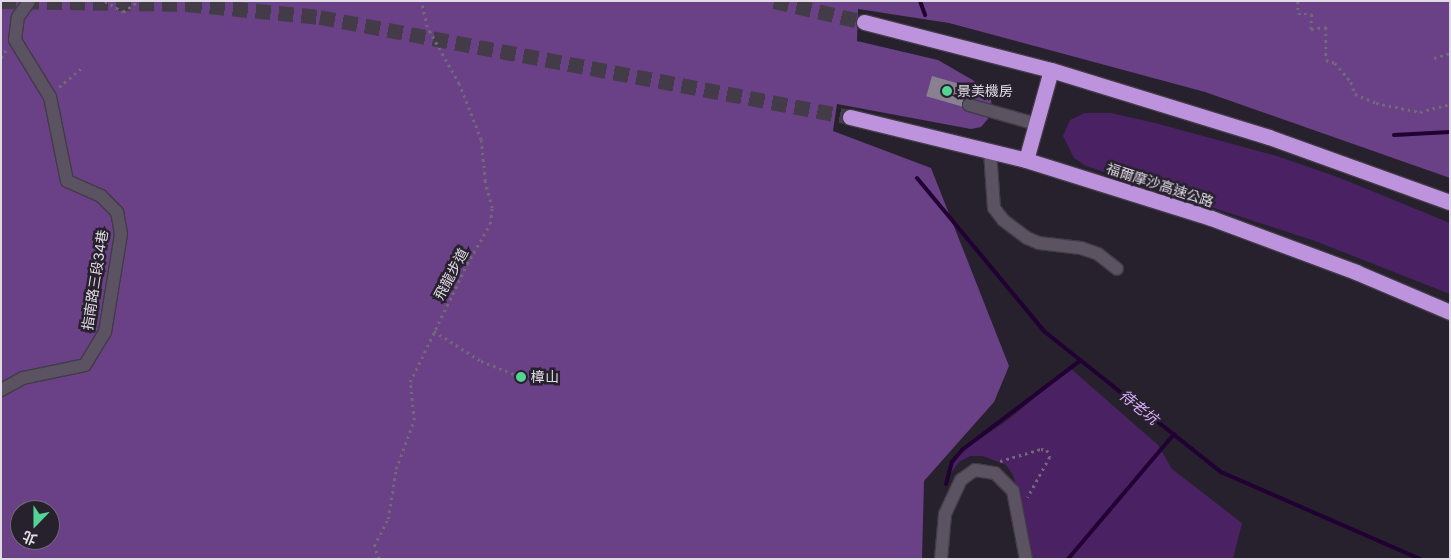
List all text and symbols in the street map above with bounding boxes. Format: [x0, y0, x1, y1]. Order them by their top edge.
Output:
place label: 景美機房 [957, 83, 1013, 99]
marker: 景美機房 [941, 85, 953, 97]
street label: 福爾摩沙高速公路 [1104, 160, 1216, 210]
street label: 指南路三段34巷 [79, 228, 111, 332]
street label: 飛龍步道 [430, 245, 472, 303]
place label: 樟山 [531, 369, 559, 385]
marker: 樟山 [515, 371, 527, 383]
water label: 待老坑 [1116, 386, 1162, 428]
north arrow [10, 500, 60, 550]
text: 北 [20, 528, 39, 549]

